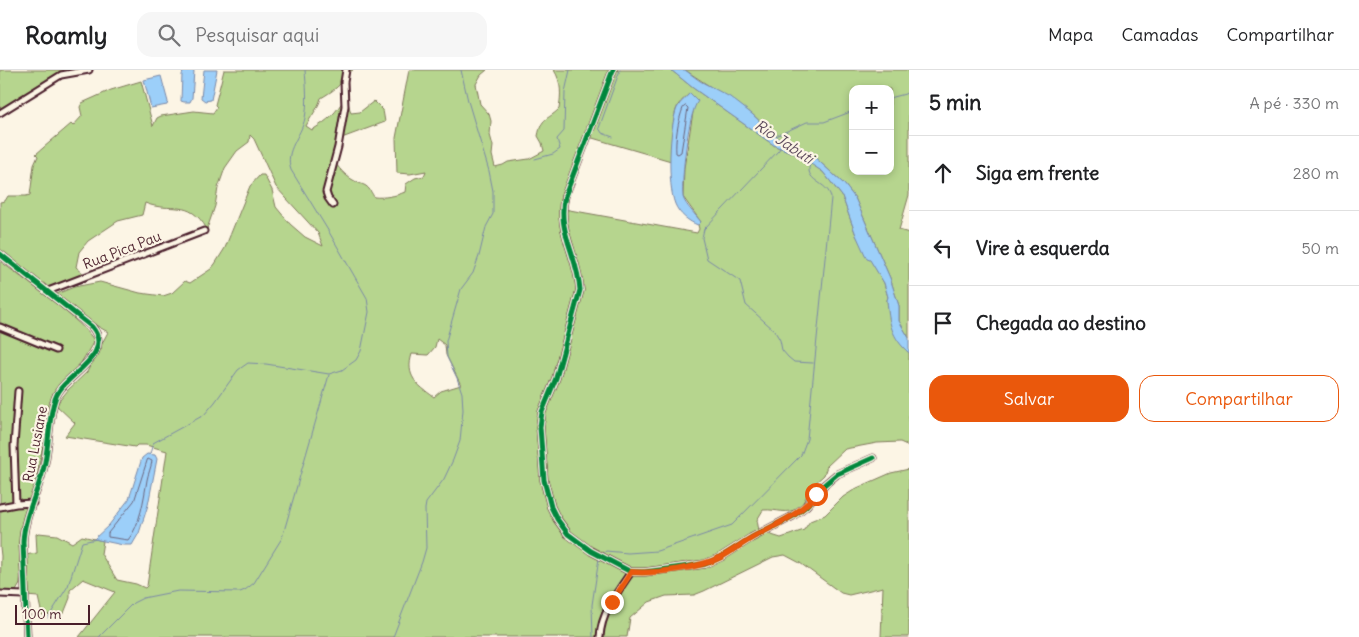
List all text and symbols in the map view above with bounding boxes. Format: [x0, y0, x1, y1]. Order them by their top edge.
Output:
search box [137, 12, 487, 57]
text: Roamly [25, 20, 107, 50]
icon: search [155, 21, 183, 49]
text: Pesquisar aqui [195, 23, 319, 47]
text: Mapa [1048, 23, 1093, 46]
text: Camadas [1121, 23, 1198, 46]
text: Compartilhar [1226, 23, 1334, 46]
map controls [849, 85, 894, 175]
button: + [849, 85, 894, 130]
text: 5 min [929, 89, 981, 116]
text: A pé · 330 m [1249, 93, 1339, 113]
water label: Rio Jabuti [751, 115, 819, 169]
button: − [849, 130, 894, 175]
icon: ahead [929, 159, 957, 187]
text: Siga em frente [976, 161, 1099, 185]
text: 280 m [1293, 163, 1339, 183]
street label: Rua Pica Pau [80, 227, 164, 273]
icon: left [929, 234, 957, 262]
text: Vire à esquerda [976, 236, 1110, 260]
text: 50 m [1301, 238, 1339, 258]
icon: arrive [929, 309, 957, 337]
text: Chegada ao destino [976, 311, 1146, 335]
button: Salvar [929, 375, 1129, 422]
button: Compartilhar [1139, 375, 1339, 422]
street label: Rua Lusiane [19, 404, 51, 484]
route start [805, 483, 828, 506]
route end [601, 591, 624, 614]
scale bar [15, 602, 90, 625]
text: 100 m [22, 605, 62, 623]

